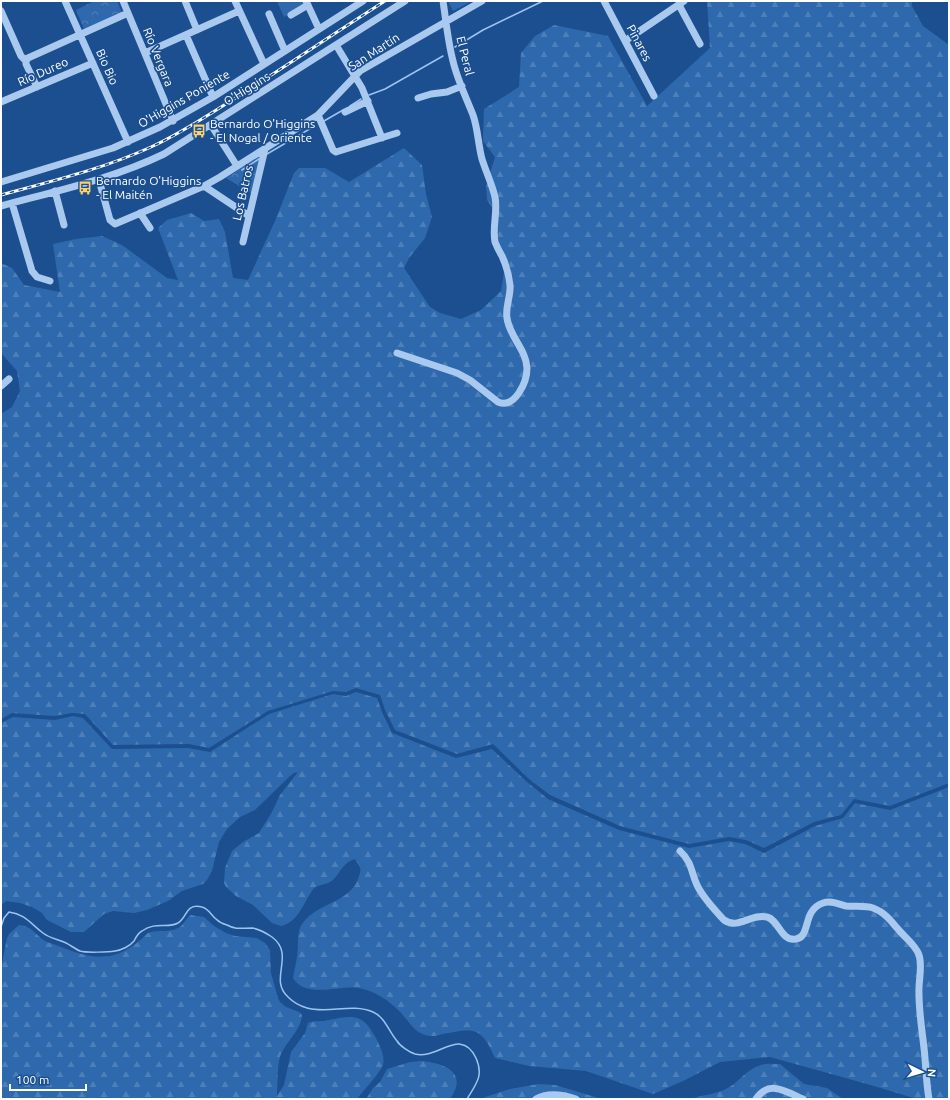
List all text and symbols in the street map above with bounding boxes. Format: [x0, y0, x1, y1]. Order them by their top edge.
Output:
street label: Pinares [624, 22, 654, 63]
street label: Río Vergara [141, 25, 176, 88]
street label: San Martín [346, 30, 401, 73]
street label: El Peral [454, 35, 477, 77]
street label: Bio Bio [94, 47, 121, 87]
street label: Río Dureo [16, 55, 70, 88]
street label: O'Higgins Poniente [136, 67, 232, 130]
street label: O'Higgins [221, 69, 272, 108]
place label: Bernardo O'Higgins - El Nogal / Oriente [210, 117, 315, 144]
bus stop icon: Bernardo O'Higgins - El Nogal / Oriente [191, 123, 207, 139]
street label: Los Batros [230, 164, 255, 222]
place label: Bernardo O'Higgins - El Maitén [96, 174, 201, 201]
bus stop icon: Bernardo O'Higgins - El Maitén [77, 180, 93, 196]
north arrow [902, 1052, 942, 1092]
scale bar [10, 1066, 86, 1092]
text: N [926, 1068, 938, 1077]
text: 100 m [16, 1073, 49, 1086]

